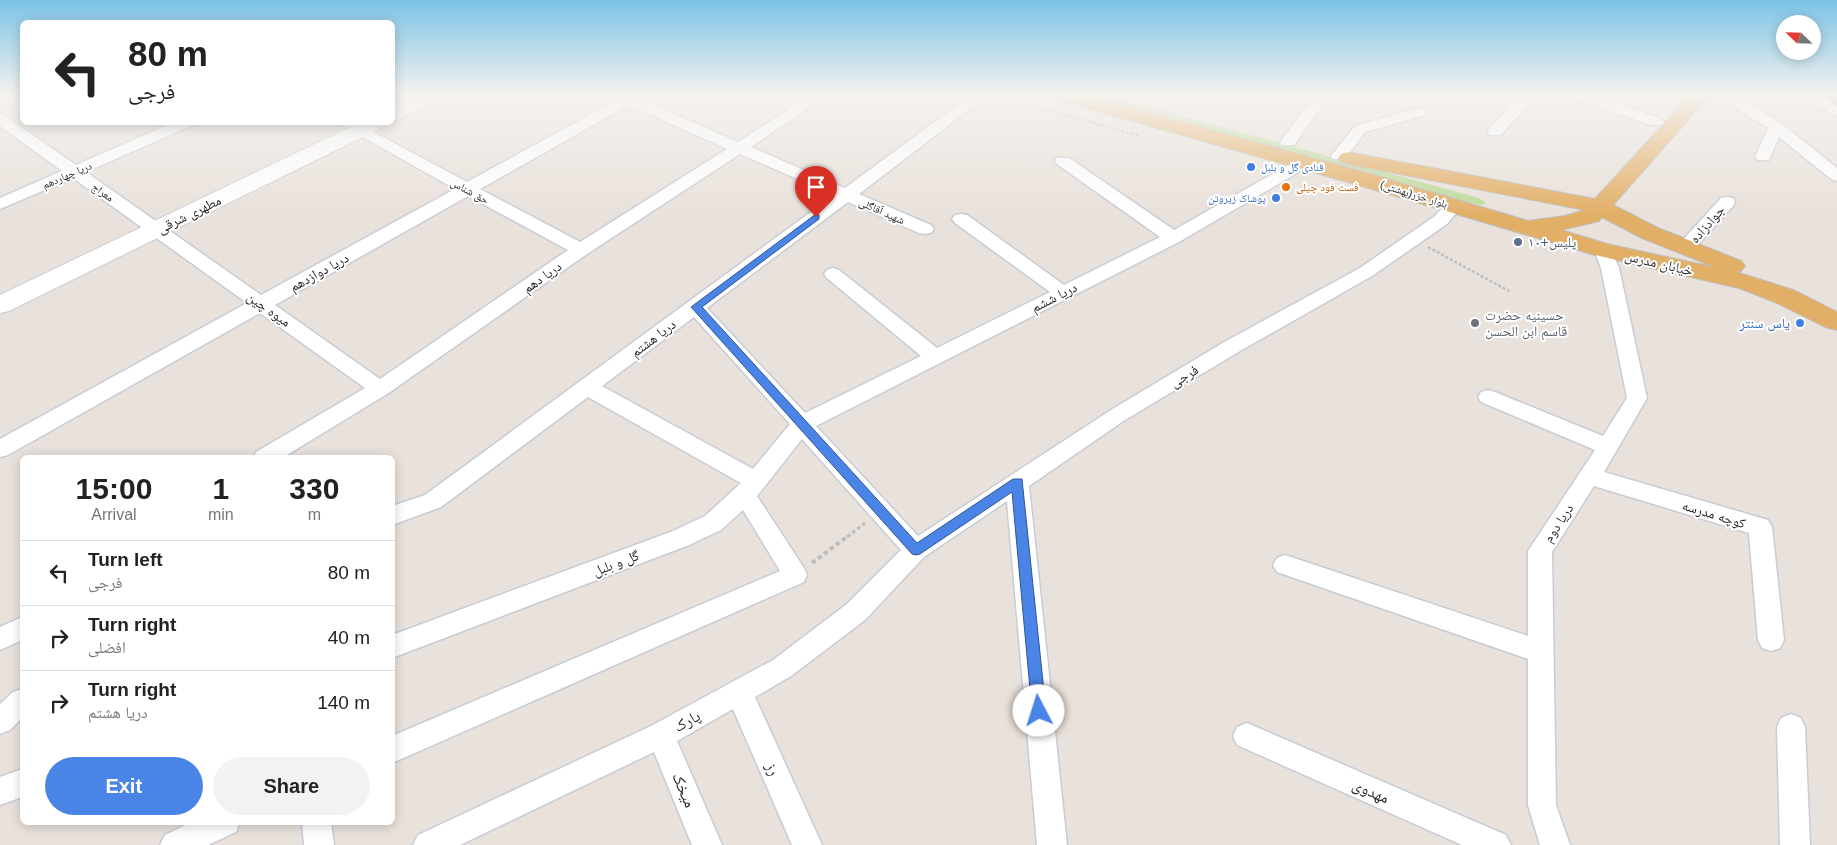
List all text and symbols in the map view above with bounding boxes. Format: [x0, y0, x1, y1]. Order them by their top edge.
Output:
north arrow [1776, 15, 1821, 60]
map controls [1776, 15, 1821, 60]
text: 80 m [128, 34, 208, 73]
icon: left [45, 40, 110, 105]
text: فرجی [128, 79, 175, 104]
street label: دریا چهاردهم [40, 159, 95, 193]
marker: قنادی گل و بلبل [1245, 161, 1257, 173]
place label: قنادی گل و بلبل [1261, 161, 1324, 174]
pin [795, 166, 837, 217]
icon: arrive [802, 173, 830, 201]
street label: حق شناس [448, 176, 491, 207]
street label: بلوار خزر(بهشتی) [1379, 178, 1449, 211]
street label: معراج [89, 180, 116, 205]
marker: فست فود چیلی [1280, 181, 1292, 193]
place label: فست فود چیلی [1296, 181, 1359, 194]
street label: مطهری شرقی [154, 192, 224, 237]
place label: پوشاک زیروتن [1208, 192, 1266, 205]
marker: پوشاک زیروتن [1270, 192, 1282, 204]
street label: شهید آقاگلی [857, 196, 907, 227]
street label: جوادزاده [1686, 202, 1729, 247]
place label: پلیس+١٠ [1528, 234, 1576, 251]
marker: پلیس+١٠ [1512, 236, 1524, 248]
street label: خیابان مدرس [1623, 247, 1695, 280]
street label: دریا دوازدهم [287, 249, 352, 296]
street label: دریا دهم [519, 258, 566, 298]
street label: دریا ششم [1028, 279, 1081, 317]
street label: میوه چین [243, 288, 294, 331]
place label: حسینیه حضرت قاسم ابن الحسن [1485, 307, 1567, 341]
place label: یاس سنتر [1739, 315, 1790, 332]
street label: دریا هشتم [627, 316, 680, 362]
marker: حسینیه حضرت قاسم ابن الحسن [1469, 317, 1481, 329]
marker: یاس سنتر [1794, 317, 1806, 329]
street label: فرجی [1167, 361, 1202, 391]
text: 15:00 [76, 472, 152, 505]
text: 1 [212, 472, 229, 505]
text: 330 [289, 472, 339, 505]
street label: کوچه مدرسه [1680, 497, 1748, 532]
street label: دریا دوم [1540, 501, 1578, 546]
text: Arrival [91, 506, 137, 523]
text: min [208, 506, 234, 523]
text: m [308, 506, 321, 523]
street label: گل و بلبل [591, 547, 642, 580]
text: Turn left [88, 549, 163, 570]
icon: left [45, 559, 73, 587]
text: 80 m [328, 562, 370, 583]
text: فرجی [88, 574, 122, 591]
text: Turn right [88, 614, 176, 635]
icon: right [45, 624, 73, 652]
text: 40 m [328, 627, 370, 648]
text: افضلی [88, 639, 126, 656]
text: Turn right [88, 679, 176, 700]
position arrow [1012, 684, 1064, 736]
icon: right [45, 689, 73, 717]
text: 140 m [317, 692, 370, 713]
text: دریا هشتم [88, 704, 148, 721]
street label: پارک [671, 707, 704, 736]
button: Exit [45, 757, 203, 815]
button: Share [213, 757, 370, 815]
street label: رز [761, 759, 783, 779]
street label: میخک [669, 770, 699, 810]
street label: مهدوی [1349, 775, 1392, 808]

